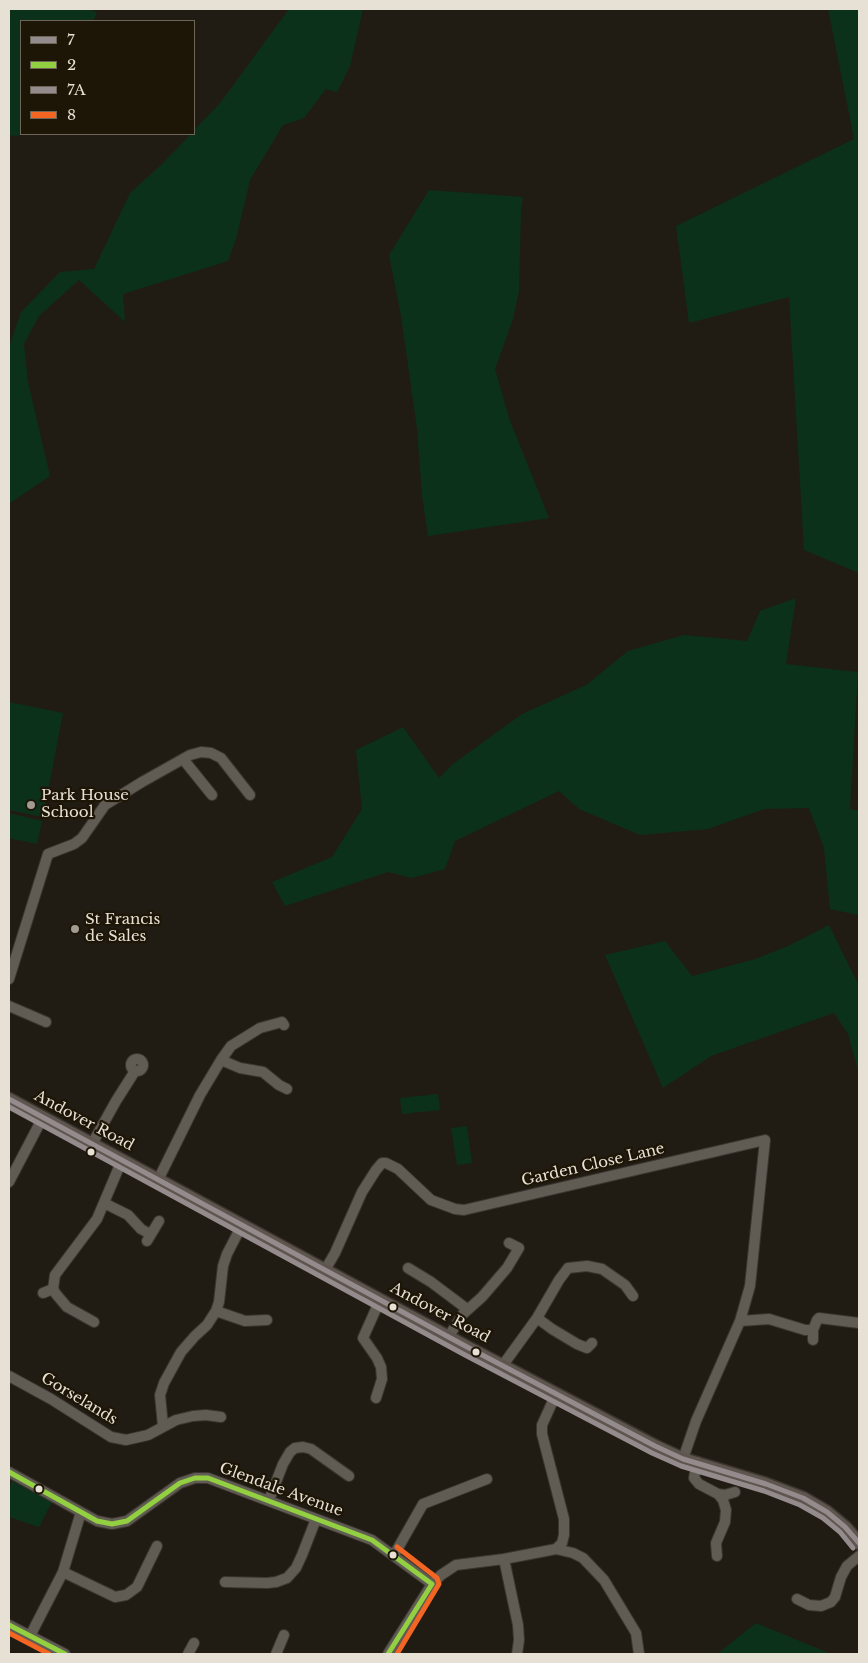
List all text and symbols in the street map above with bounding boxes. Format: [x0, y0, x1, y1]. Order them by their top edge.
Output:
legend [20, 20, 195, 135]
text: 7 [67, 30, 75, 49]
text: 2 [67, 55, 76, 74]
text: 7A [67, 80, 86, 99]
text: 8 [67, 105, 76, 124]
place label: Park House School [41, 787, 129, 822]
marker: Park House School [25, 799, 37, 811]
place label: St Francis de Sales [85, 911, 160, 946]
marker: St Francis de Sales [69, 923, 81, 935]
street label: Andover Road [31, 1087, 137, 1155]
street label: Garden Close Lane [520, 1140, 666, 1190]
unlabelled marker [86, 1147, 96, 1157]
street label: Andover Road [387, 1279, 493, 1347]
unlabelled marker [388, 1302, 398, 1312]
unlabelled marker [471, 1347, 481, 1357]
street label: Gorselands [38, 1369, 120, 1429]
street label: Glendale Avenue [217, 1459, 345, 1521]
unlabelled marker [34, 1484, 44, 1494]
unlabelled marker [388, 1550, 398, 1560]

